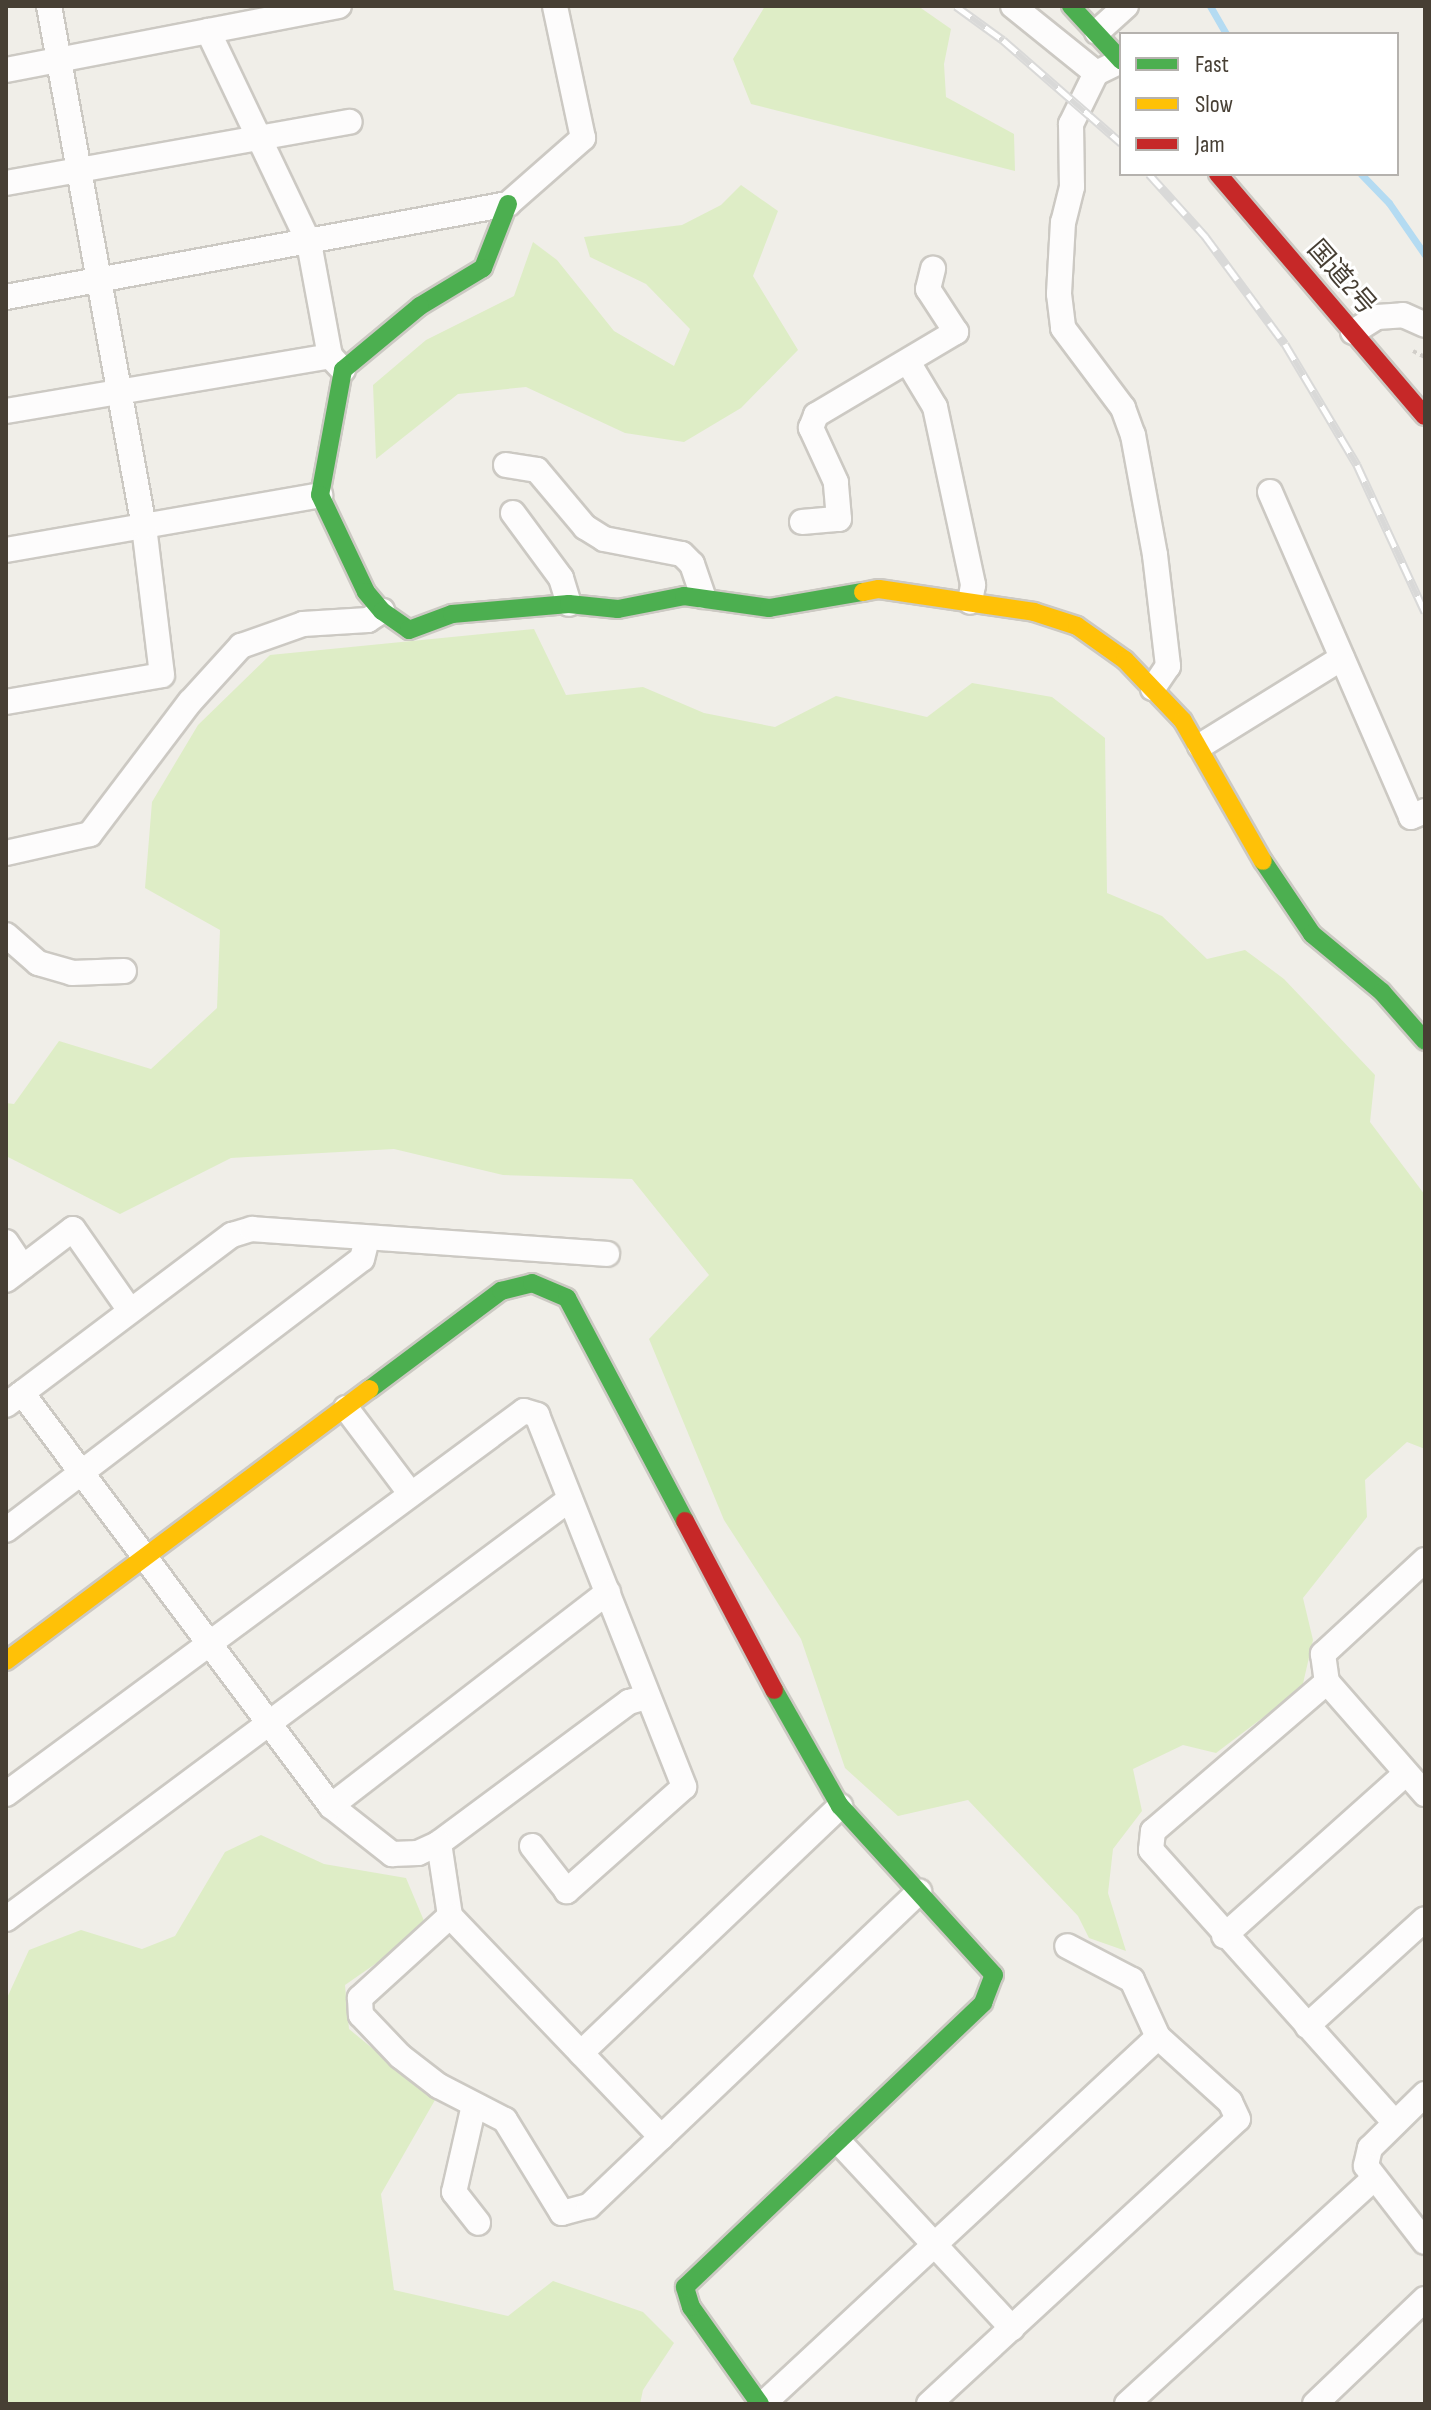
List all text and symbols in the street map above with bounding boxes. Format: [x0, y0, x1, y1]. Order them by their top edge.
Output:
legend [1119, 32, 1399, 176]
text: Fast [1195, 50, 1229, 79]
text: Slow [1195, 90, 1233, 119]
text: Jam [1195, 130, 1225, 159]
street label: 国道2号 [1300, 234, 1382, 322]

